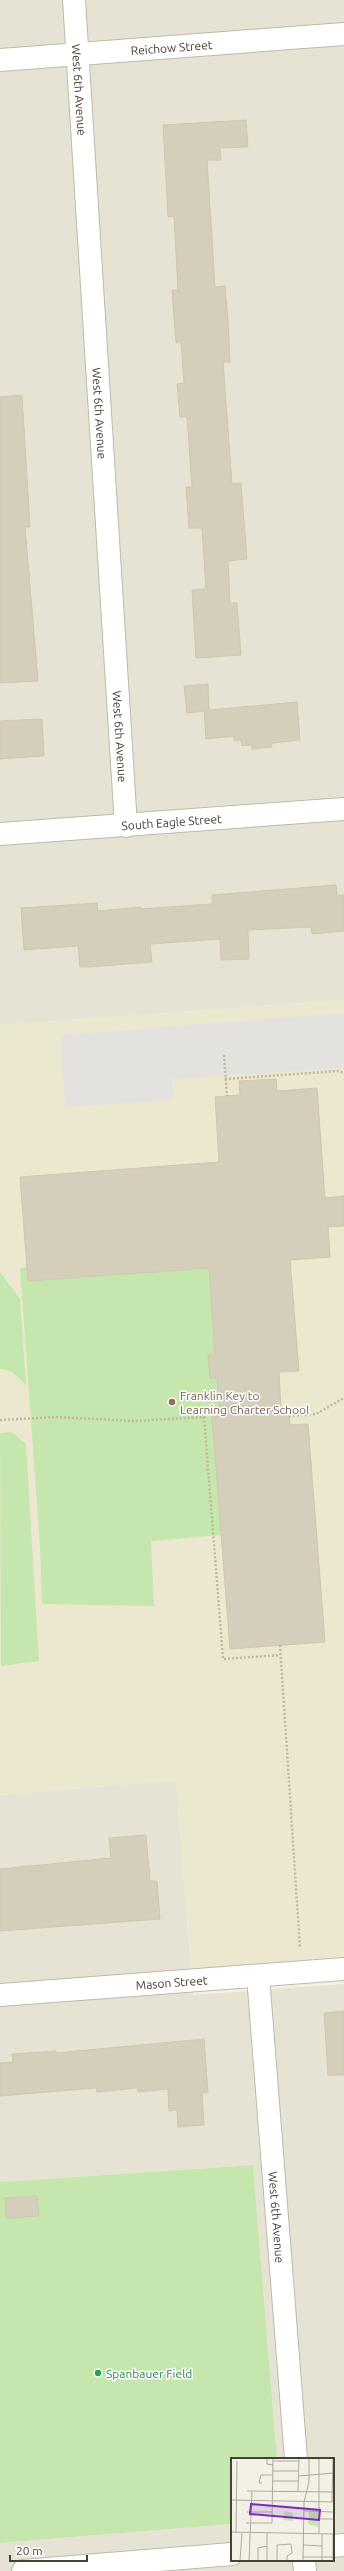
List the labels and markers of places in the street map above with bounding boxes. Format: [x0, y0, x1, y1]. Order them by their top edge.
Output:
place label: Franklin Key to Learning Charter School [180, 1389, 309, 1416]
marker: Franklin Key to Learning Charter School [167, 1397, 177, 1407]
place label: Spanbauer Field [106, 2367, 192, 2380]
marker: Spanbauer Field [93, 2368, 103, 2378]

